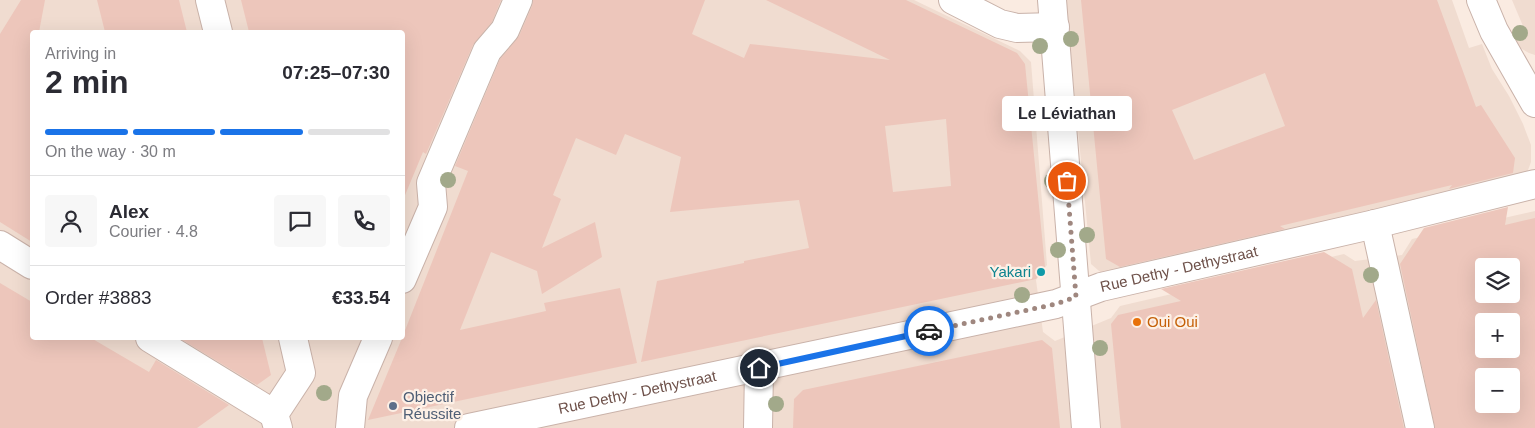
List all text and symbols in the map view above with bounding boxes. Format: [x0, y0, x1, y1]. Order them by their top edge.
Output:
text: Arriving in [45, 45, 116, 62]
text: 07:25–07:30 [282, 62, 390, 83]
text: 2 min [45, 64, 129, 100]
callout: Le Léviathan [1002, 96, 1132, 131]
text: Le Léviathan [1018, 105, 1116, 122]
text: On the way · 30 m [45, 143, 176, 160]
pin [1046, 160, 1088, 202]
icon: bag [1053, 167, 1081, 195]
button: person [45, 195, 97, 247]
button: chat [274, 195, 326, 247]
button: phone [338, 195, 390, 247]
text: Alex [109, 201, 149, 222]
text: Courier · 4.8 [109, 223, 198, 240]
street label: Rue Dethy - Dethystraat [1098, 242, 1260, 295]
map controls [1475, 258, 1520, 413]
button: layers [1475, 258, 1520, 303]
place label: Yakari [990, 263, 1031, 280]
marker: Yakari [1035, 266, 1047, 278]
text: Order #3883 [45, 287, 152, 308]
text: €33.54 [332, 287, 390, 308]
courier [904, 306, 954, 356]
place label: Oui Oui [1147, 313, 1198, 330]
button: + [1475, 313, 1520, 358]
marker: Oui Oui [1131, 316, 1143, 328]
icon: car [915, 317, 943, 345]
pin [738, 347, 780, 389]
icon: home [745, 354, 773, 382]
street label: Rue Dethy - Dethystraat [557, 367, 719, 417]
button: − [1475, 368, 1520, 413]
place label: Objectif Réussite [403, 388, 461, 422]
marker: Objectif Réussite [387, 400, 399, 412]

